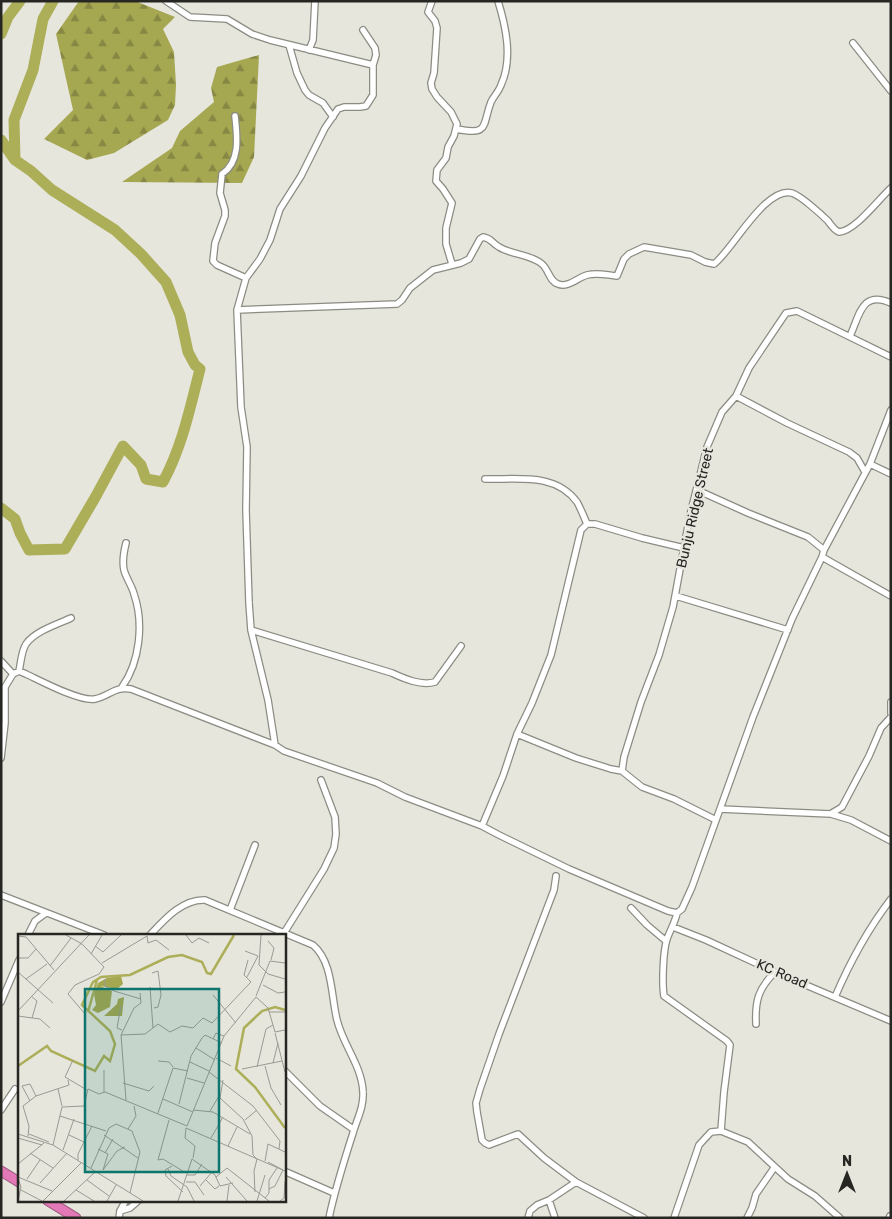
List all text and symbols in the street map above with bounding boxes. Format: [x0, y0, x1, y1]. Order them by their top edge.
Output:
street label: Bunju Ridge Street [673, 446, 717, 570]
inset map [18, 934, 285, 1202]
street label: KC Road [754, 956, 810, 992]
north arrow [822, 1149, 872, 1199]
text: N [842, 1153, 852, 1170]

